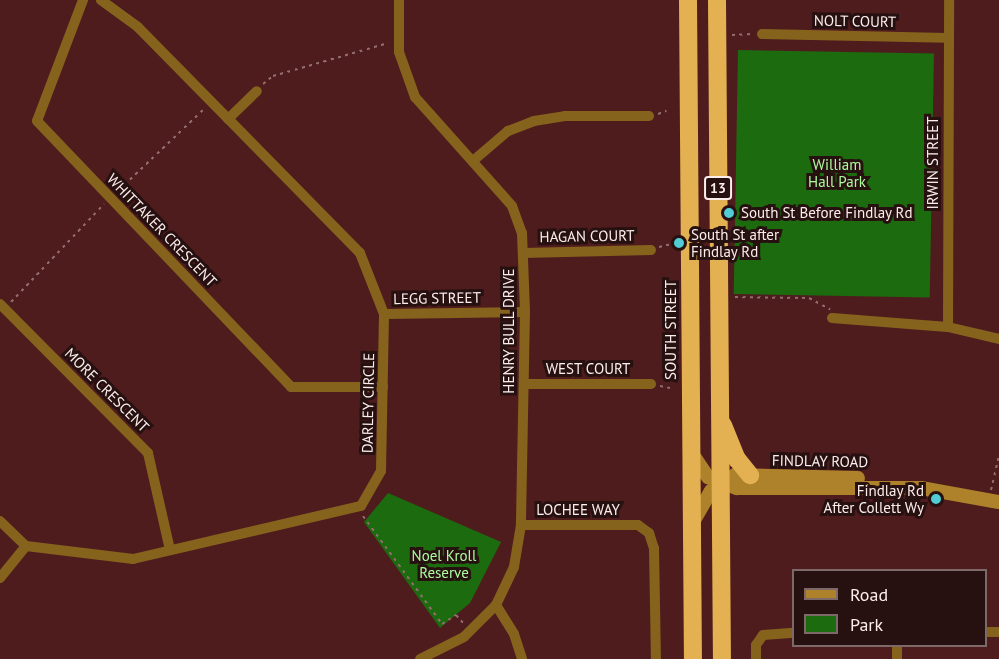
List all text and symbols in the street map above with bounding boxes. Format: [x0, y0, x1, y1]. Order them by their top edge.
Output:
street label: NOLT COURT [813, 11, 897, 31]
street label: IRWIN STREET [924, 116, 942, 210]
park label: William Hall Park [808, 155, 866, 190]
street label: WHITTAKER CRESCENT [103, 170, 221, 290]
road number: 13 [703, 177, 733, 199]
place label: South St Before Findlay Rd [741, 204, 913, 222]
marker: South St Before Findlay Rd [722, 206, 736, 220]
place label: South St after Findlay Rd [691, 225, 779, 260]
street label: HAGAN COURT [539, 226, 635, 246]
marker: South St after Findlay Rd [672, 236, 686, 250]
street label: HENRY BULL DRIVE [500, 268, 518, 394]
street label: SOUTH STREET [662, 280, 680, 380]
street label: LEGG STREET [393, 288, 481, 308]
street label: MORE CRESCENT [61, 344, 153, 436]
street label: DARLEY CIRCLE [358, 352, 378, 454]
street label: WEST COURT [545, 360, 631, 378]
street label: FINDLAY ROAD [771, 451, 869, 471]
place label: Findlay Rd After Collett Wy [823, 481, 924, 516]
marker: Findlay Rd After Collett Wy [929, 492, 943, 506]
street label: LOCHEE WAY [536, 501, 620, 519]
park label: Noel Kroll Reserve [412, 546, 476, 581]
legend [792, 569, 987, 647]
text: Road [850, 583, 888, 606]
text: Park [850, 613, 883, 636]

